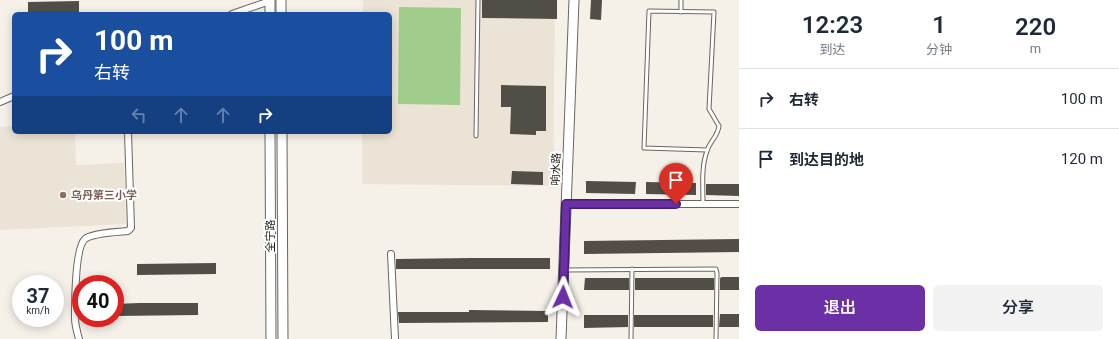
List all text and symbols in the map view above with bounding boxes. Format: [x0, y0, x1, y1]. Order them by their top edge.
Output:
text: 12:23 [802, 11, 863, 39]
text: 1 [932, 11, 946, 39]
text: 220 [1015, 13, 1056, 41]
text: 100 m [94, 24, 173, 57]
icon: right [28, 28, 80, 80]
text: m [1030, 41, 1041, 56]
text: 到达 [820, 42, 846, 57]
text: 分钟 [926, 42, 952, 57]
text: 右转 [94, 62, 130, 83]
icon: right [755, 88, 777, 110]
text: 100 m [1061, 90, 1103, 108]
text: 右转 [789, 91, 819, 109]
icon: left [128, 104, 150, 126]
icon: ahead [170, 104, 192, 126]
icon: ahead [212, 104, 234, 126]
icon: right [254, 104, 276, 126]
icon: arrive [755, 148, 777, 170]
text: 120 m [1061, 150, 1103, 168]
text: 到达目的地 [789, 151, 864, 169]
street label: 响水路 [549, 152, 563, 186]
pin [659, 163, 693, 204]
icon: arrive [665, 169, 687, 191]
place label: 乌丹第三小学 [71, 189, 137, 202]
marker: 乌丹第三小学 [58, 190, 68, 200]
street label: 全宁路 [264, 220, 277, 253]
speed limit sign: 40 [72, 275, 124, 327]
position arrow [542, 276, 584, 318]
text: 37 [27, 284, 49, 308]
button: 退出 [755, 285, 925, 331]
button: 分享 [933, 285, 1103, 331]
text: km/h [26, 305, 50, 316]

